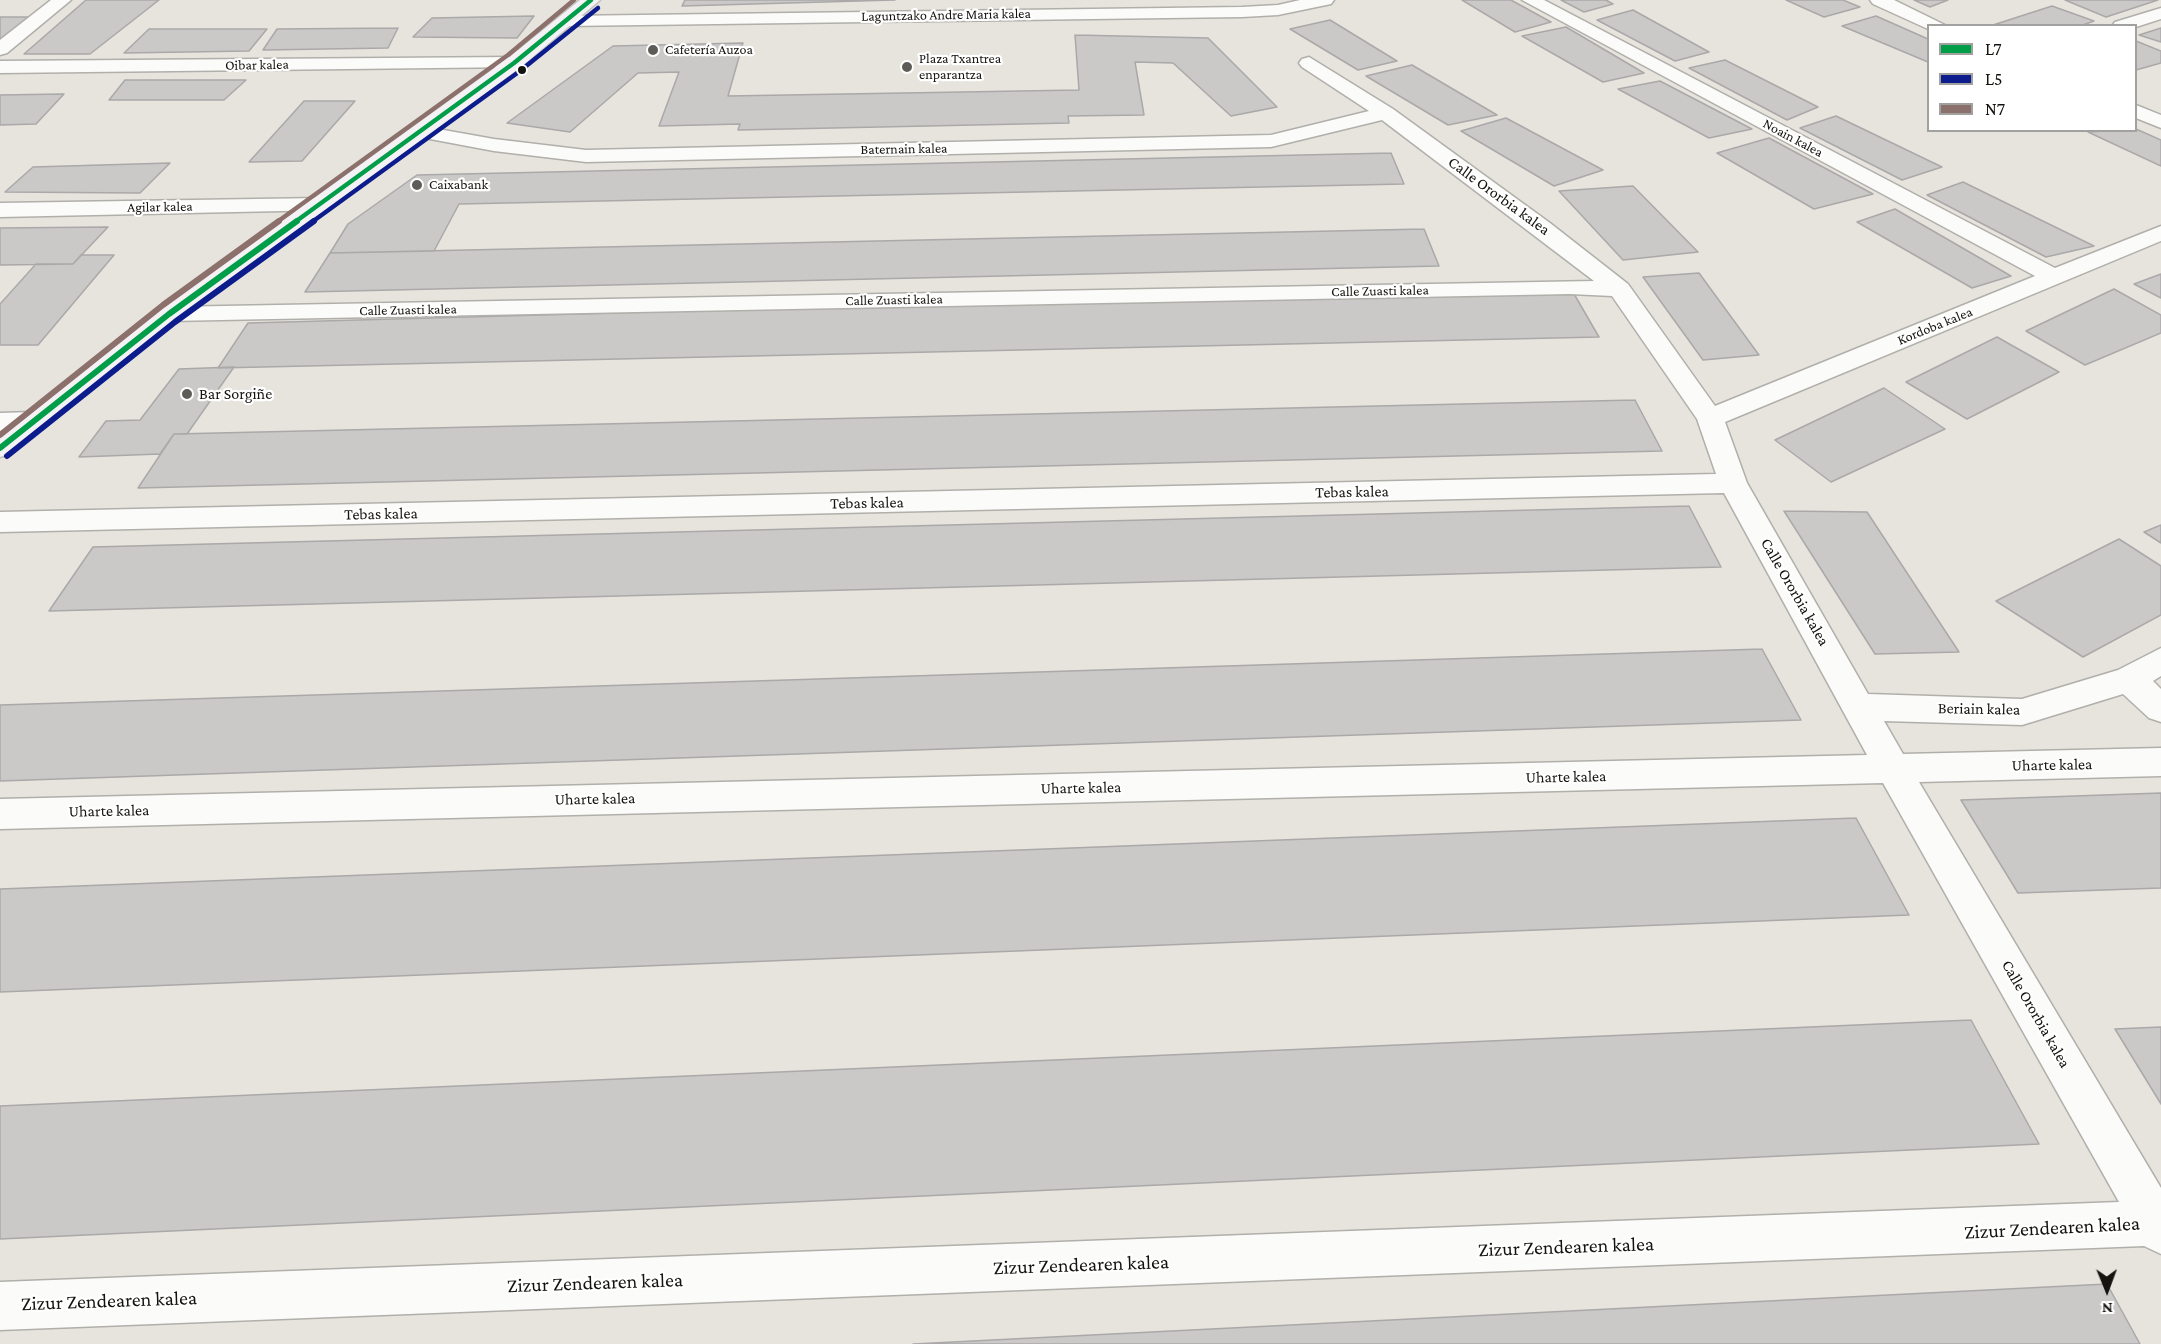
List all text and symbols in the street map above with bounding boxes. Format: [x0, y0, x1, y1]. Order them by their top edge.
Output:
street label: Laguntzako Andre Maria kalea [861, 5, 1031, 25]
legend [1927, 24, 2137, 132]
text: L7 [1985, 39, 2002, 59]
place label: Cafetería Auzoa [665, 42, 753, 58]
marker: Cafetería Auzoa [646, 43, 660, 57]
place label: Plaza Txantrea enparantza [919, 51, 1001, 84]
street label: Oibar kalea [225, 56, 289, 74]
marker: Plaza Txantrea enparantza [900, 60, 914, 74]
unlabelled marker [516, 64, 528, 76]
text: L5 [1985, 69, 2002, 89]
text: N7 [1985, 99, 2005, 119]
street label: Noain kalea [1760, 115, 1826, 161]
street label: Baternain kalea [860, 140, 948, 158]
street label: Calle Ororbia kalea [1444, 153, 1554, 239]
place label: Caixabank [429, 177, 488, 193]
marker: Caixabank [410, 178, 424, 192]
street label: Agilar kalea [127, 198, 193, 216]
street label: Calle Zuasti kalea [1331, 282, 1429, 300]
street label: Calle Zuasti kalea [845, 291, 943, 309]
street label: Calle Zuasti kalea [359, 301, 457, 319]
street label: Kordoba kalea [1895, 303, 1975, 349]
place label: Bar Sorgiñe [199, 384, 272, 404]
marker: Bar Sorgiñe [180, 387, 194, 401]
street label: Tebas kalea [1315, 482, 1389, 502]
street label: Tebas kalea [830, 493, 904, 513]
street label: Tebas kalea [344, 504, 418, 524]
street label: Calle Ororbia kalea [1756, 535, 1834, 649]
street label: Beriain kalea [1938, 699, 2020, 719]
street label: Uharte kalea [2011, 755, 2093, 775]
street label: Uharte kalea [1525, 767, 1607, 787]
street label: Uharte kalea [1040, 778, 1122, 798]
street label: Uharte kalea [554, 789, 636, 809]
street label: Uharte kalea [68, 801, 150, 821]
street label: Calle Ororbia kalea [1997, 957, 2075, 1071]
street label: Zizur Zendearen kalea [1963, 1211, 2141, 1245]
street label: Zizur Zendearen kalea [1478, 1232, 1654, 1262]
street label: Zizur Zendearen kalea [993, 1250, 1169, 1280]
north arrow [2077, 1260, 2137, 1320]
street label: Zizur Zendearen kalea [507, 1268, 683, 1298]
street label: Zizur Zendearen kalea [21, 1286, 197, 1316]
text: N [2102, 1300, 2113, 1317]

